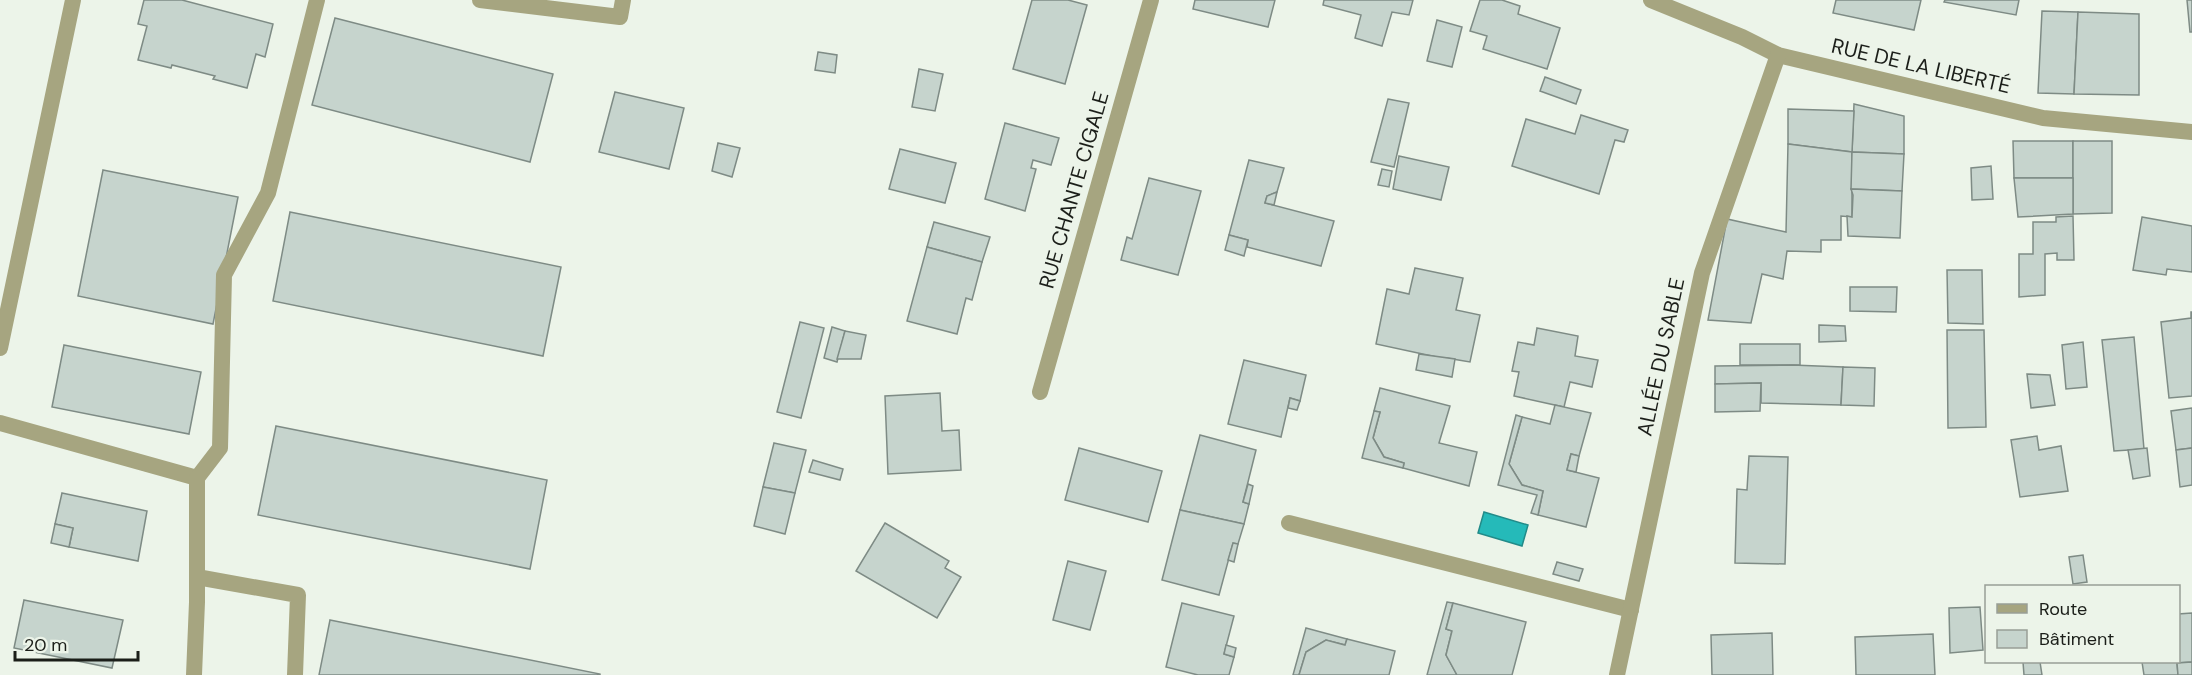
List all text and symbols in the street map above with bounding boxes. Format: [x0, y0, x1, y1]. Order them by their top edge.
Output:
street label: RUE DE LA LIBERTÉ [1829, 32, 2013, 100]
street label: RUE CHANTE CIGALE [1032, 88, 1116, 292]
street label: ALLÉE DU SABLE [1631, 275, 1691, 439]
legend [1985, 585, 2180, 663]
text: Route [2039, 597, 2087, 621]
scale bar [15, 624, 138, 662]
text: Bâtiment [2039, 627, 2114, 651]
text: 20 m [24, 633, 67, 657]

